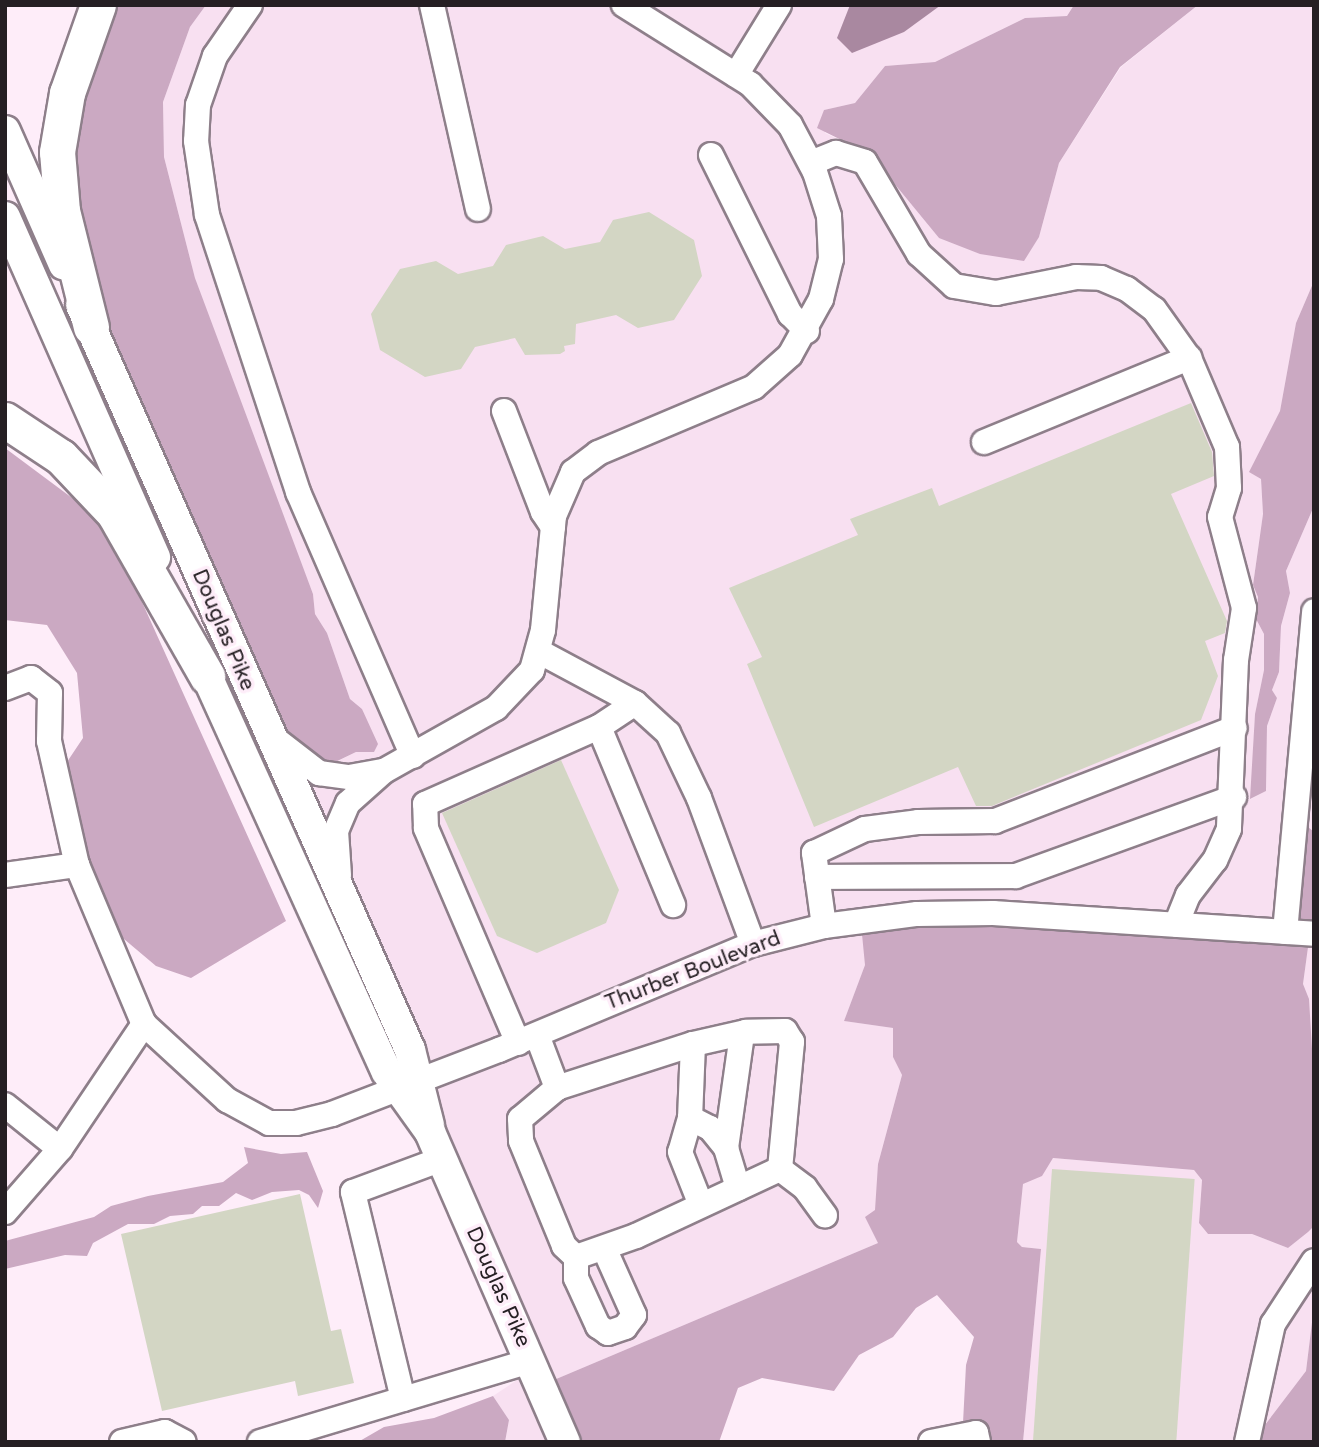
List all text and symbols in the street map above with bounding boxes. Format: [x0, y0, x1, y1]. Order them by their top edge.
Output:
street label: Douglas Pike [186, 566, 260, 694]
street label: Thurber Boulevard [602, 926, 784, 1016]
street label: Douglas Pike [460, 1223, 536, 1351]

